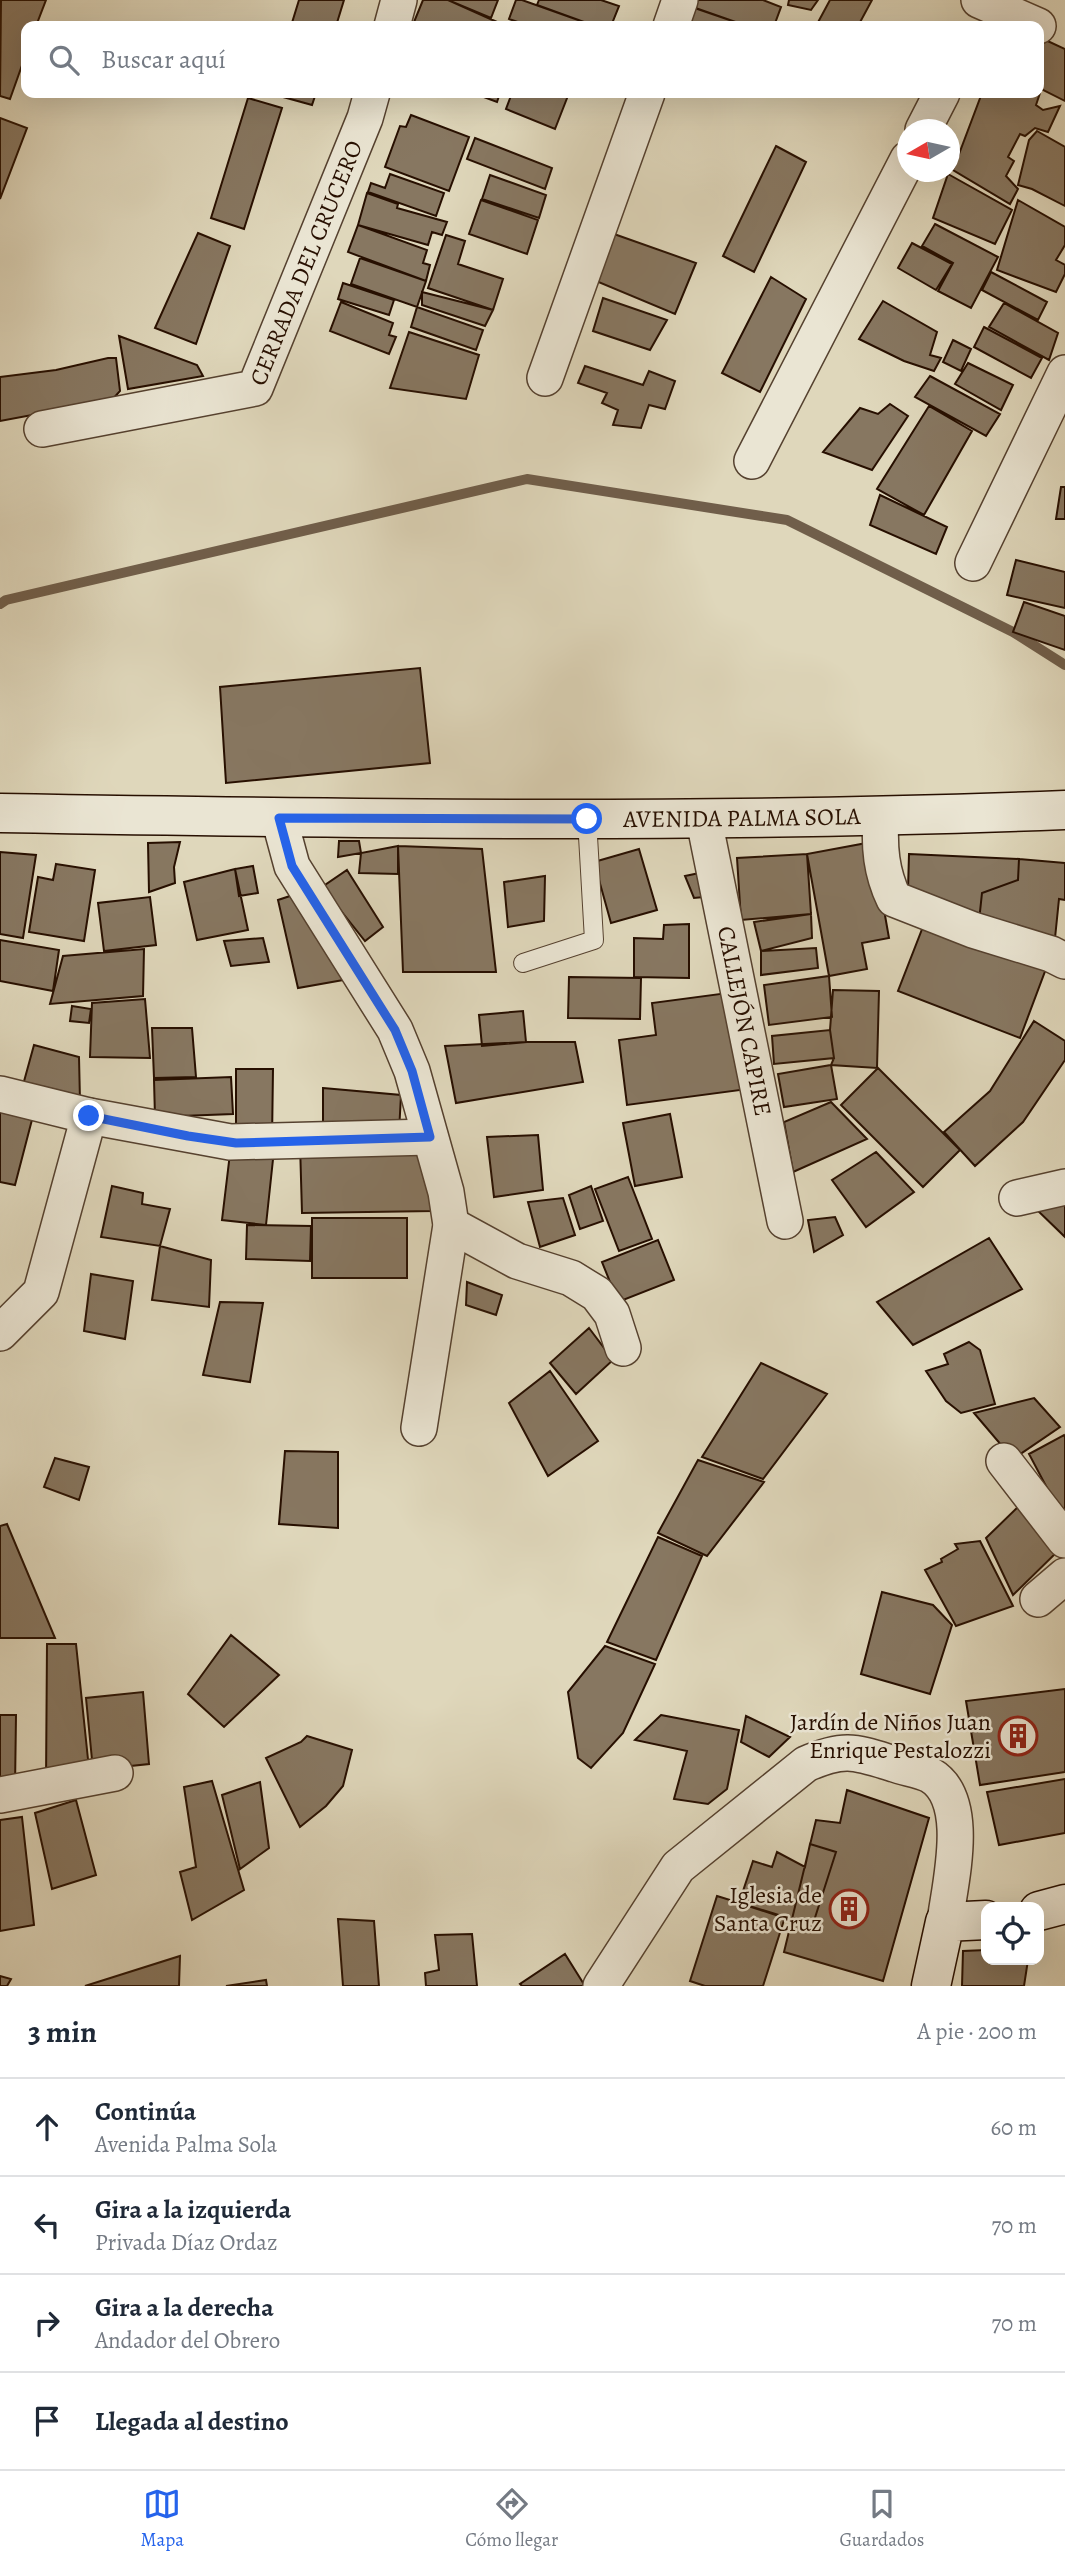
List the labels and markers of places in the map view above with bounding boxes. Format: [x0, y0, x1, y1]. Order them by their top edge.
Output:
place label: Jardín de Niños Juan Enrique Pestalozzi [790, 1706, 991, 1766]
building icon: Jardín de Niños Juan Enrique Pestalozzi [997, 1715, 1039, 1757]
place label: Iglesia de Santa Cruz [714, 1879, 822, 1939]
building icon: Iglesia de Santa Cruz [828, 1888, 870, 1930]

